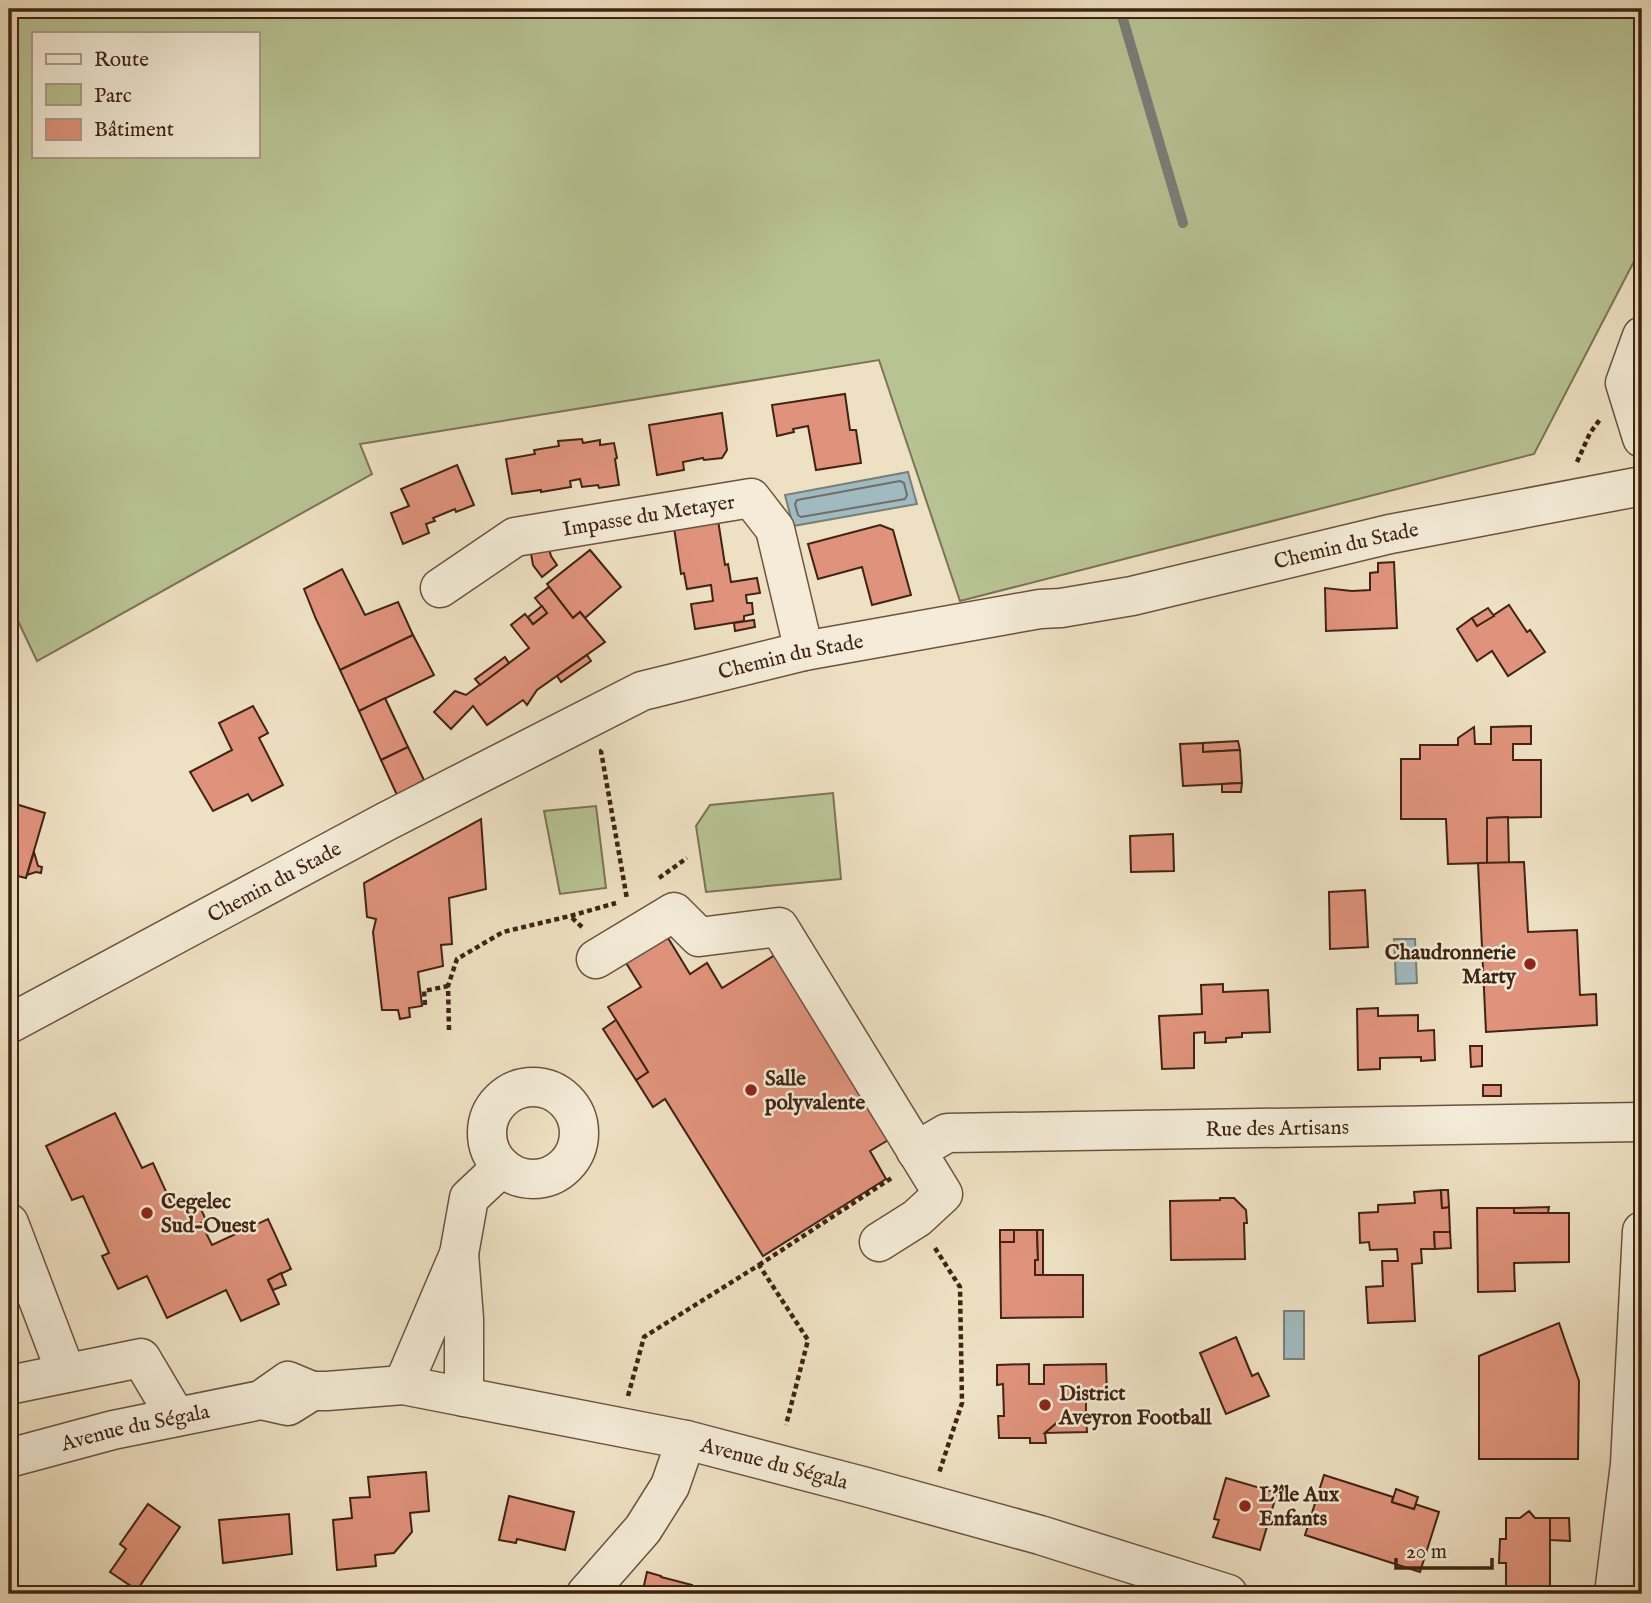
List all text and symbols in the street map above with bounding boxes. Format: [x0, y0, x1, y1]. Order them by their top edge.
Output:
legend [32, 32, 259, 158]
text: Route [94, 47, 149, 74]
text: Parc [94, 83, 132, 110]
text: Bâtiment [94, 117, 174, 144]
street label: Impasse du Metayer [561, 489, 737, 544]
street label: Chemin du Stade [1271, 517, 1421, 576]
street label: Chemin du Stade [716, 629, 866, 687]
street label: Chemin du Stade [203, 836, 347, 930]
place label: Chaudronnerie Marty [1385, 940, 1517, 991]
marker: Chaudronnerie Marty [1522, 956, 1538, 972]
place label: Salle polyvalente [764, 1066, 865, 1117]
marker: Salle polyvalente [743, 1082, 759, 1098]
street label: Rue des Artisans [1205, 1115, 1349, 1144]
place label: Cegelec Sud-Ouest [161, 1189, 257, 1240]
marker: Cegelec Sud-Ouest [139, 1205, 155, 1221]
place label: District Aveyron Football [1058, 1381, 1213, 1432]
marker: District Aveyron Football [1037, 1397, 1053, 1413]
street label: Avenue du Ségala [57, 1399, 213, 1459]
street label: Avenue du Ségala [697, 1432, 852, 1497]
place label: L'île Aux Enfants [1259, 1482, 1340, 1533]
marker: L'île Aux Enfants [1237, 1498, 1253, 1514]
scale bar [1396, 1526, 1492, 1570]
text: 20 m [1406, 1539, 1447, 1566]

